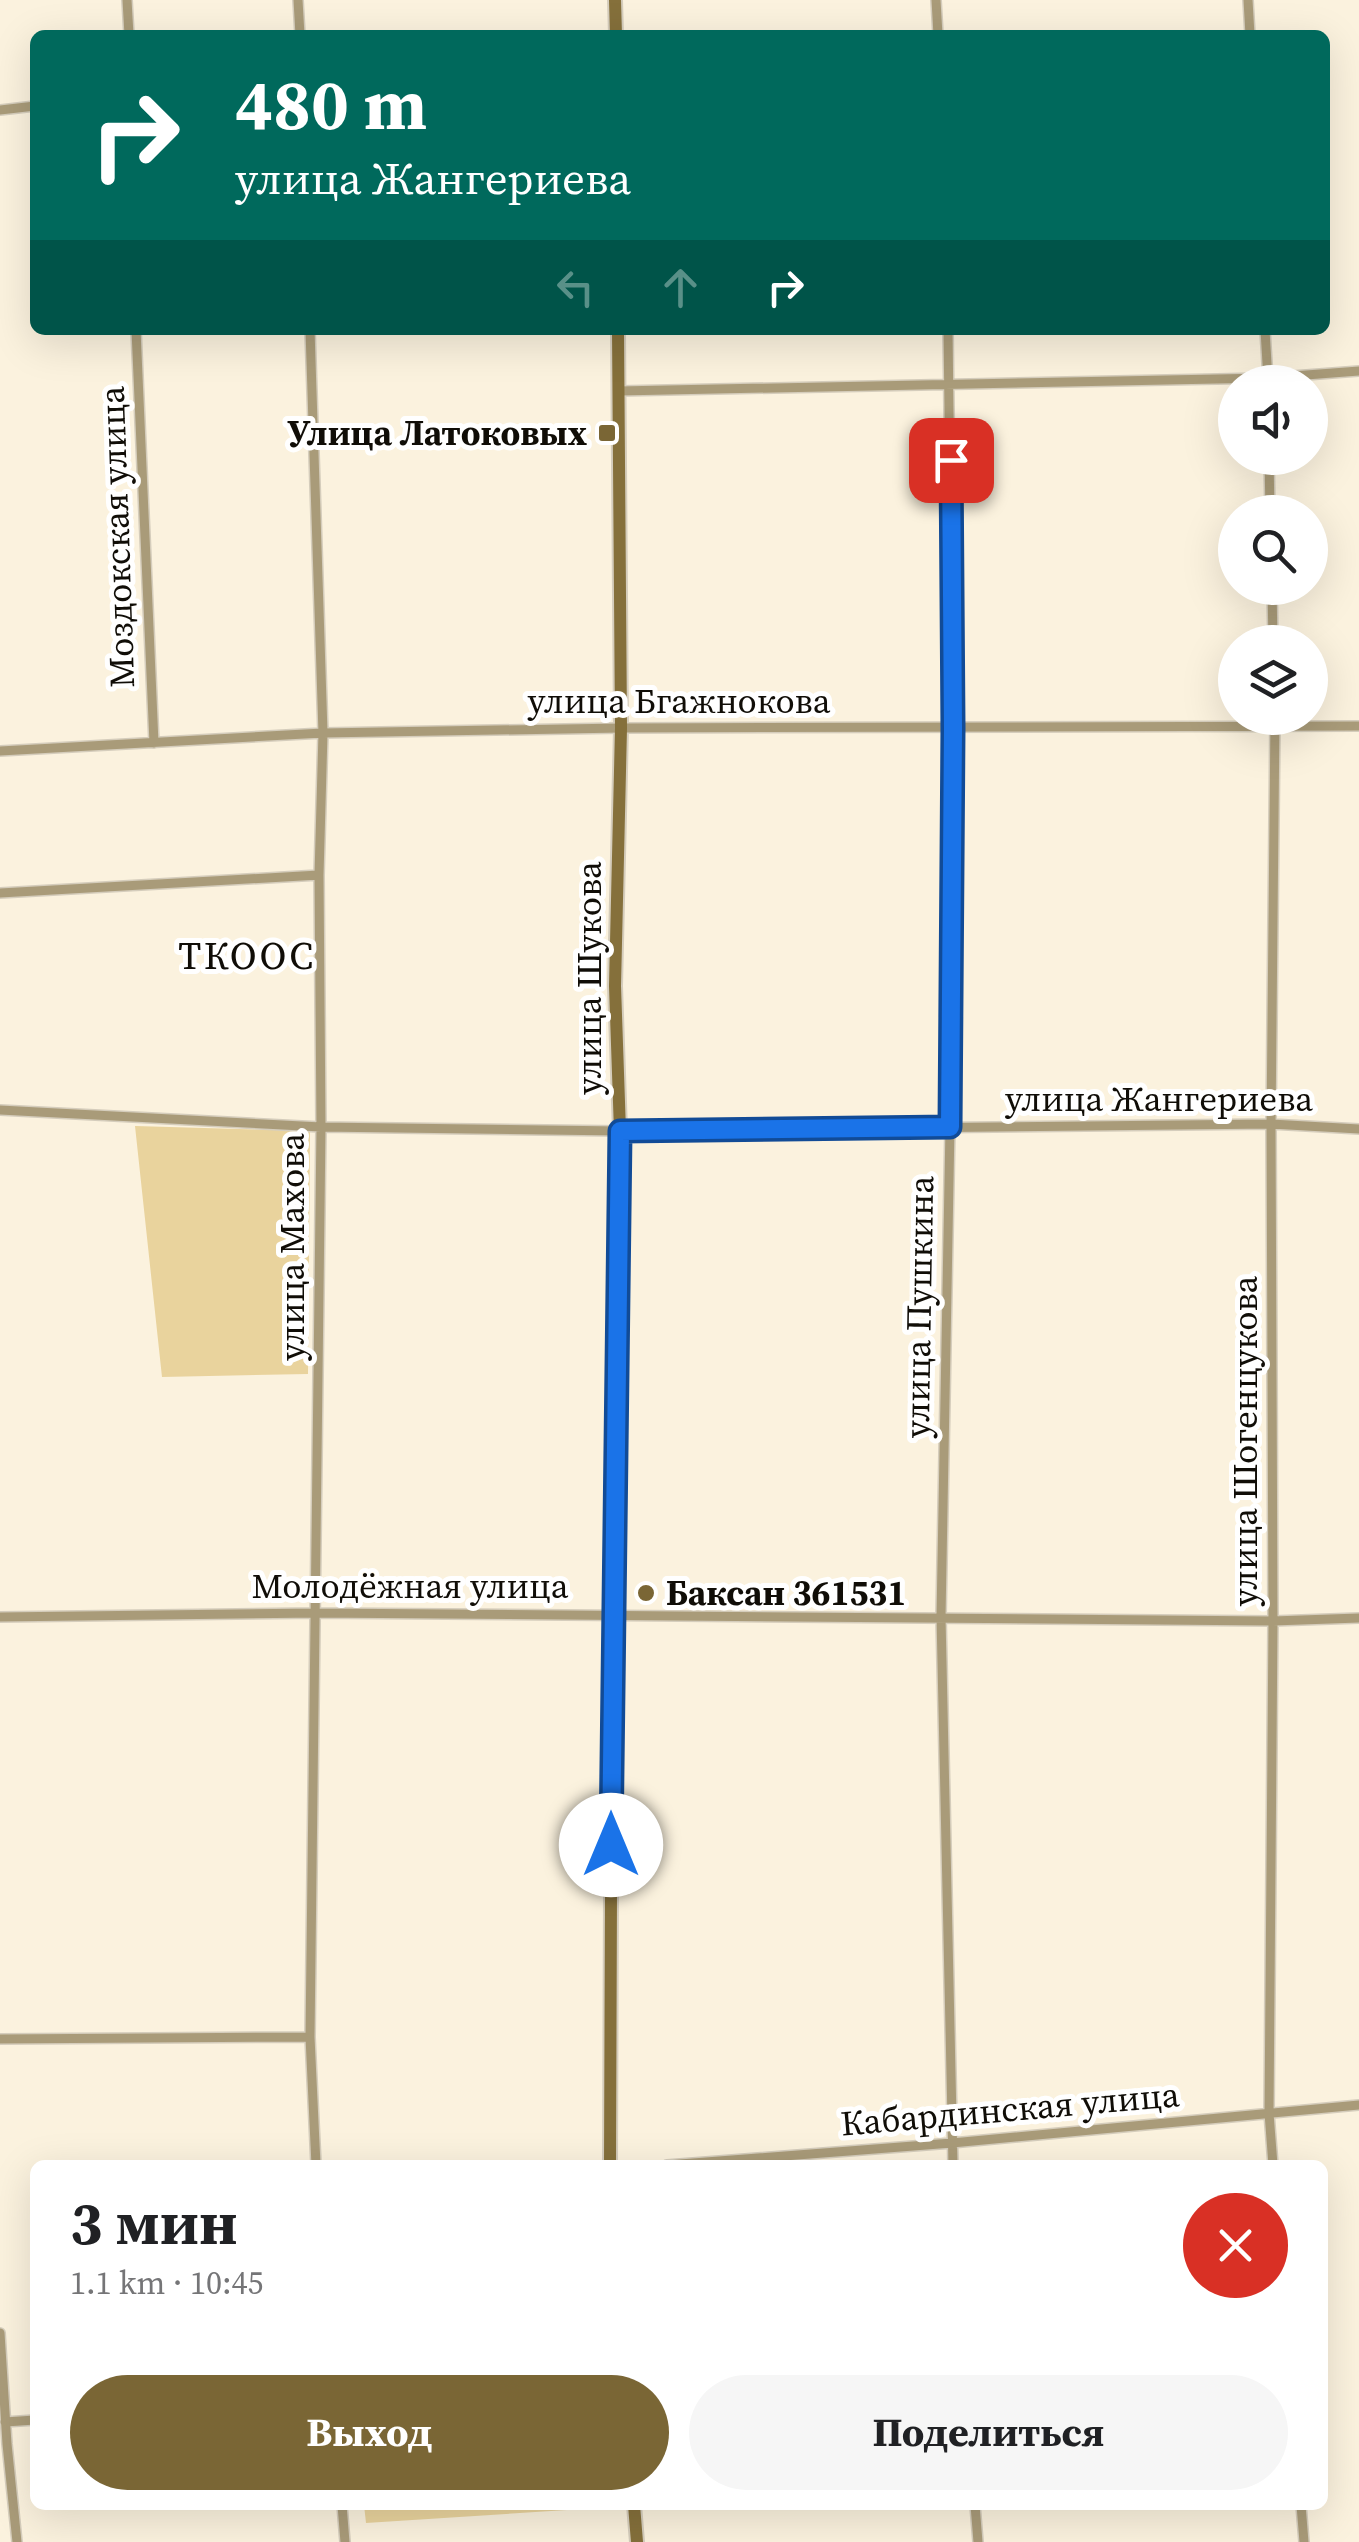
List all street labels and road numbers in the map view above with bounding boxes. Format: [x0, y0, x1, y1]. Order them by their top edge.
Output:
street label: Моздокская улица [88, 385, 146, 689]
street label: улица Бгажнокова [527, 677, 831, 725]
street label: улица Шукова [565, 861, 613, 1095]
street label: улица Жангериева [1005, 1075, 1313, 1123]
street label: улица Махова [268, 1133, 316, 1361]
street label: улица Пушкина [893, 1175, 945, 1439]
street label: улица Шогенцукова [1221, 1275, 1269, 1606]
street label: Молодёжная улица [251, 1562, 569, 1610]
street label: Кабардинская улица [839, 2070, 1182, 2148]

